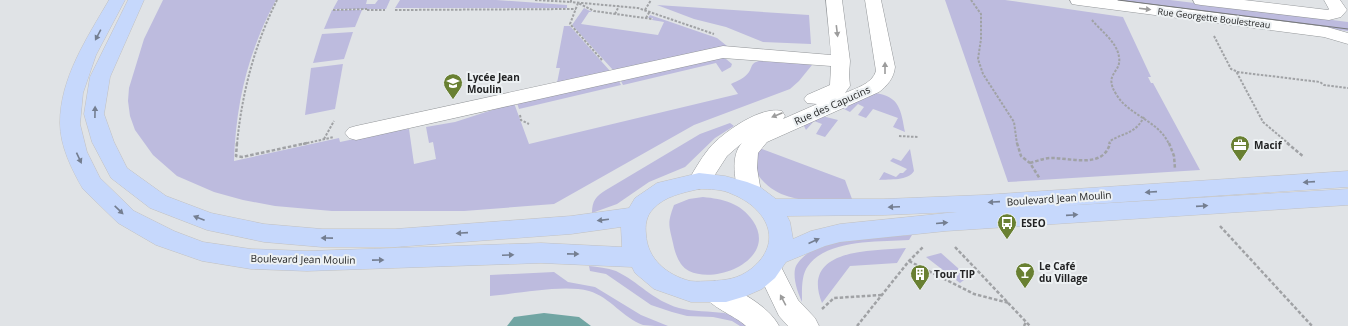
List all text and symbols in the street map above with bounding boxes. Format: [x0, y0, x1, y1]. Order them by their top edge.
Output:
street label: Rue Georgette Boulestreau [1157, 5, 1271, 31]
one-way arrow [1139, 6, 1151, 12]
one-way arrow [834, 25, 841, 37]
one-way arrow [95, 29, 102, 40]
one-way arrow [882, 61, 888, 74]
place label: Lycée Jean Moulin [467, 70, 520, 96]
school or university icon: Lycée Jean Moulin [442, 72, 464, 100]
street label: Rue des Capucins [792, 82, 872, 128]
one-way arrow [92, 105, 98, 118]
one-way arrow [771, 112, 782, 118]
office icon: Macif [1229, 134, 1251, 162]
place label: Macif [1254, 138, 1283, 152]
one-way arrow [76, 152, 82, 163]
one-way arrow [1303, 178, 1315, 185]
street label: Boulevard Jean Moulin [1006, 187, 1112, 209]
one-way arrow [1145, 188, 1157, 195]
one-way arrow [988, 199, 1000, 206]
one-way arrow [888, 203, 900, 210]
one-way arrow [1196, 203, 1208, 210]
one-way arrow [114, 206, 124, 215]
one-way arrow [1066, 211, 1078, 218]
bus stop icon: ESEO [996, 212, 1018, 240]
one-way arrow [193, 215, 205, 221]
place label: ESEO [1021, 216, 1046, 230]
one-way arrow [597, 217, 609, 224]
one-way arrow [936, 219, 948, 226]
one-way arrow [456, 230, 468, 236]
one-way arrow [320, 235, 333, 241]
one-way arrow [808, 237, 820, 244]
street label: Boulevard Jean Moulin [250, 251, 356, 267]
one-way arrow [567, 251, 580, 257]
one-way arrow [502, 252, 515, 258]
one-way arrow [372, 257, 385, 263]
place label: Le Café du Village [1039, 259, 1088, 285]
bar icon: Le Café du Village [1014, 261, 1036, 289]
building icon: Tour TIP [909, 263, 931, 291]
place label: Tour TIP [934, 267, 975, 281]
one-way arrow [780, 294, 786, 305]

